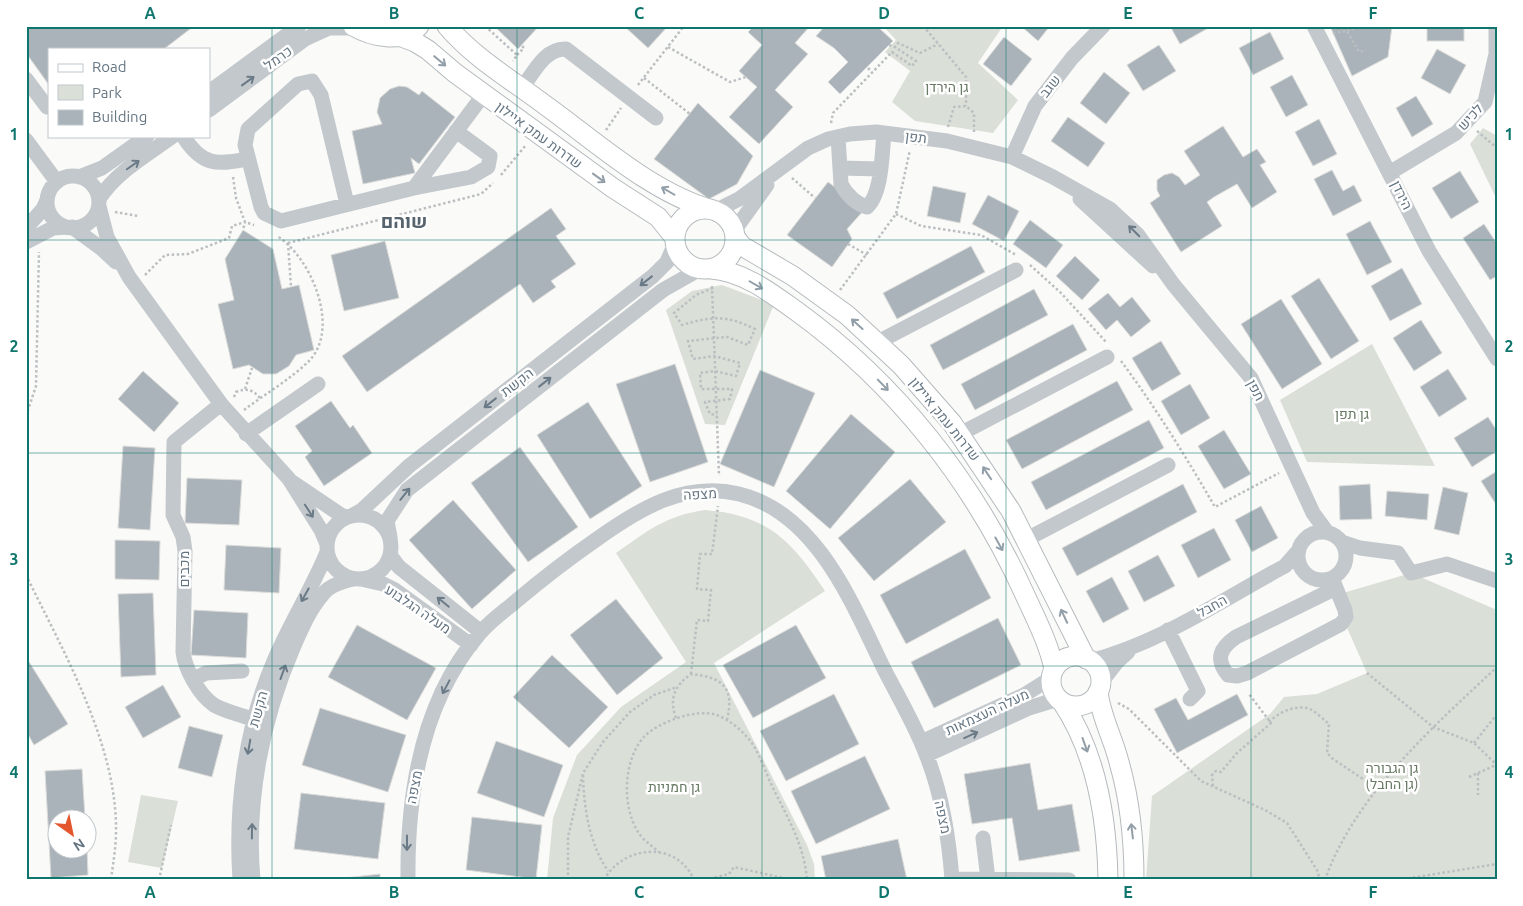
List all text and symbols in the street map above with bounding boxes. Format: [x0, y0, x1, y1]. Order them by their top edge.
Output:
text: A [144, 4, 156, 22]
text: B [389, 4, 399, 22]
text: C [634, 4, 644, 22]
text: D [878, 4, 890, 22]
text: E [1123, 4, 1133, 22]
text: F [1369, 4, 1378, 22]
street label: כרמל [261, 43, 295, 73]
legend [48, 48, 210, 138]
one-way arrow [434, 55, 447, 67]
text: Road [92, 58, 127, 75]
street label: שגב [1036, 72, 1064, 100]
one-way arrow [241, 75, 254, 86]
park label: גן הירדן [925, 79, 969, 95]
text: Park [92, 84, 122, 101]
street label: שדרות עמק איילון [493, 98, 585, 172]
street label: לכיש [1454, 100, 1486, 134]
text: Building [92, 108, 147, 125]
text: 1 [9, 125, 19, 143]
text: 1 [1504, 125, 1514, 143]
street label: תפן [904, 128, 928, 146]
one-way arrow [126, 160, 140, 170]
one-way arrow [592, 173, 605, 184]
street label: הירדן [1388, 178, 1416, 212]
one-way arrow [661, 185, 676, 195]
district label: שוהם [381, 210, 427, 232]
one-way arrow [1127, 225, 1140, 237]
one-way arrow [640, 276, 653, 287]
one-way arrow [749, 280, 764, 290]
one-way arrow [851, 319, 864, 330]
text: 2 [9, 337, 19, 355]
text: 2 [1504, 337, 1514, 355]
street label: הקשת [498, 364, 536, 400]
street label: שדרות עמק איילון [906, 374, 984, 464]
one-way arrow [538, 376, 551, 387]
street label: תפן [1244, 377, 1268, 403]
one-way arrow [877, 379, 889, 391]
one-way arrow [484, 397, 497, 408]
park label: גן תפן [1335, 406, 1369, 422]
one-way arrow [982, 466, 992, 480]
street label: מצפה [683, 485, 717, 503]
one-way arrow [399, 488, 410, 501]
one-way arrow [304, 504, 314, 518]
one-way arrow [995, 537, 1005, 551]
text: 3 [9, 550, 19, 568]
text: 3 [1504, 550, 1514, 568]
street label: מכבים [176, 551, 192, 587]
street label: מעלה הגלבוע [382, 581, 454, 637]
one-way arrow [300, 587, 310, 602]
street label: החבל [1194, 591, 1230, 621]
one-way arrow [436, 596, 449, 607]
one-way arrow [1058, 609, 1068, 624]
one-way arrow [279, 665, 288, 681]
one-way arrow [441, 679, 450, 694]
street label: מעלה העצמאות [943, 686, 1031, 738]
street label: הקשת [245, 689, 271, 729]
one-way arrow [963, 729, 978, 739]
one-way arrow [1081, 737, 1090, 752]
one-way arrow [243, 738, 253, 754]
park label: גן הגבורה (גן החבל) [1366, 760, 1418, 792]
text: 4 [9, 763, 19, 781]
text: 4 [1504, 763, 1514, 781]
street label: מצפה [403, 769, 425, 805]
park label: גן חמניות [648, 779, 700, 795]
street label: מצפה [932, 799, 954, 835]
north arrow [48, 808, 98, 858]
one-way arrow [247, 823, 257, 840]
one-way arrow [1126, 823, 1136, 839]
one-way arrow [402, 834, 412, 851]
text: N [70, 835, 88, 854]
text: A [144, 883, 156, 901]
text: B [389, 883, 399, 901]
text: C [634, 883, 644, 901]
text: D [878, 883, 890, 901]
text: E [1123, 883, 1133, 901]
text: F [1369, 883, 1378, 901]

